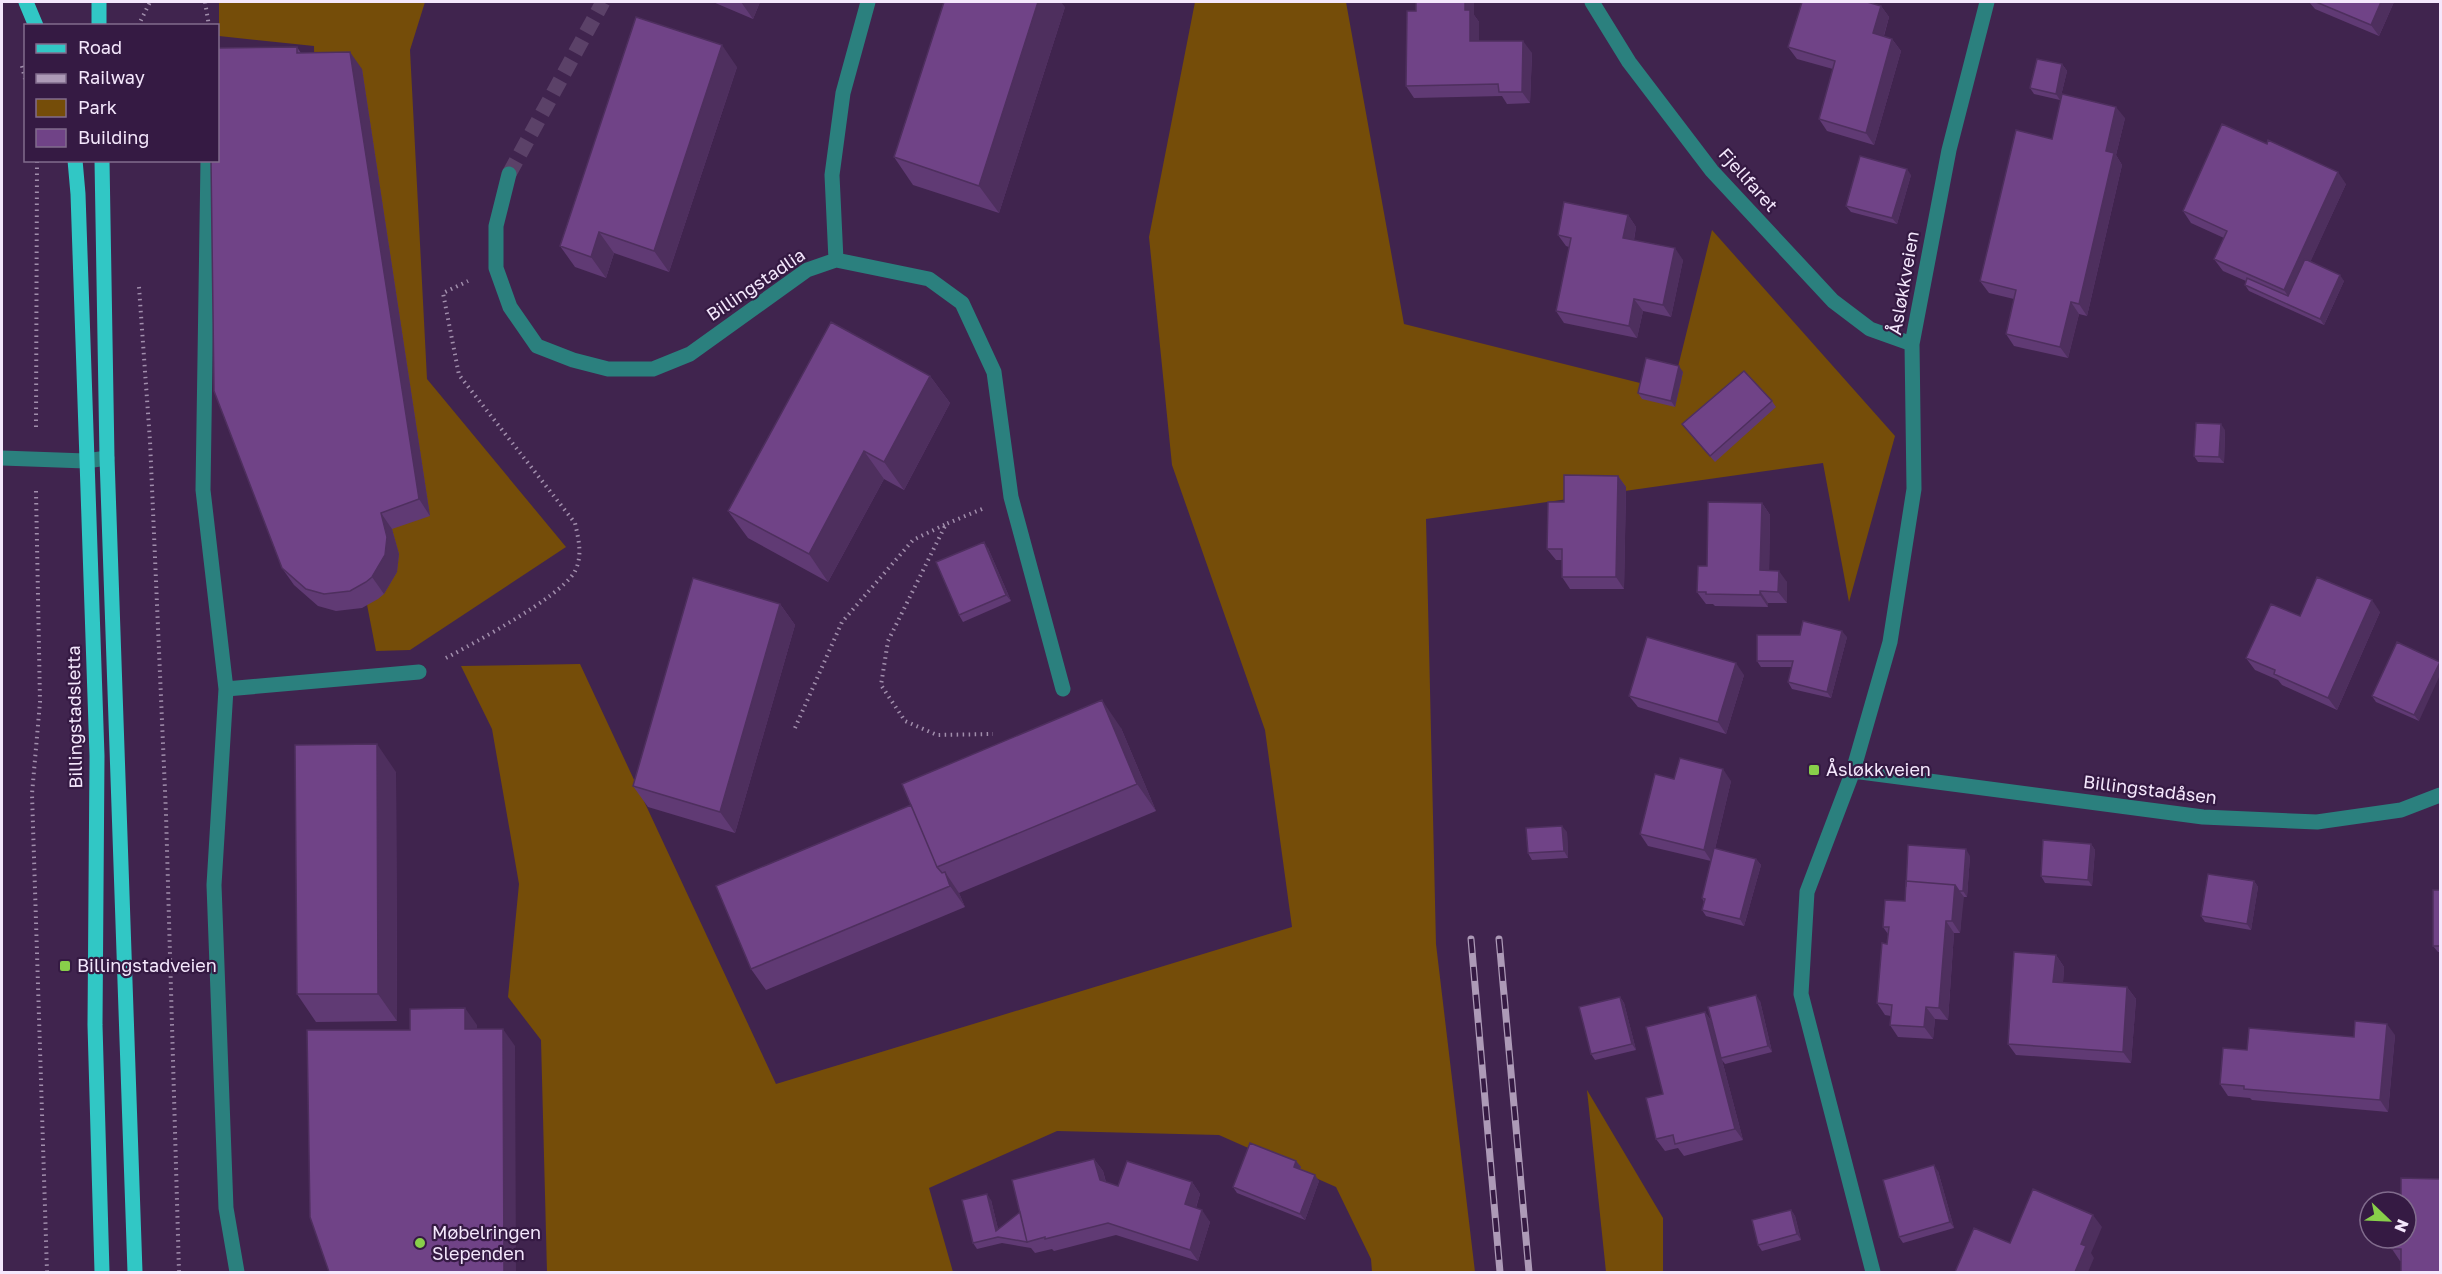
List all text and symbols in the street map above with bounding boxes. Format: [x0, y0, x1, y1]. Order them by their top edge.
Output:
legend [24, 24, 219, 162]
text: Road [78, 36, 122, 58]
text: Railway [78, 66, 145, 88]
text: Park [78, 96, 117, 118]
text: Building [78, 126, 149, 148]
street label: Fjellfaret [1714, 143, 1783, 216]
street label: Åsløkkveien [1883, 229, 1923, 336]
street label: Billingstadlia [702, 243, 809, 325]
street label: Billingstadsletta [62, 645, 86, 789]
place label: Åsløkkveien [1826, 758, 1931, 780]
marker: Åsløkkveien [1807, 763, 1821, 777]
street label: Billingstadåsen [2082, 770, 2218, 808]
place label: Billingstadveien [77, 954, 217, 976]
marker: Billingstadveien [58, 959, 72, 973]
north arrow [2358, 1190, 2418, 1250]
text: N [2390, 1216, 2413, 1235]
place label: Møbelringen Slependen [432, 1221, 541, 1264]
marker: Møbelringen Slependen [413, 1236, 427, 1250]

